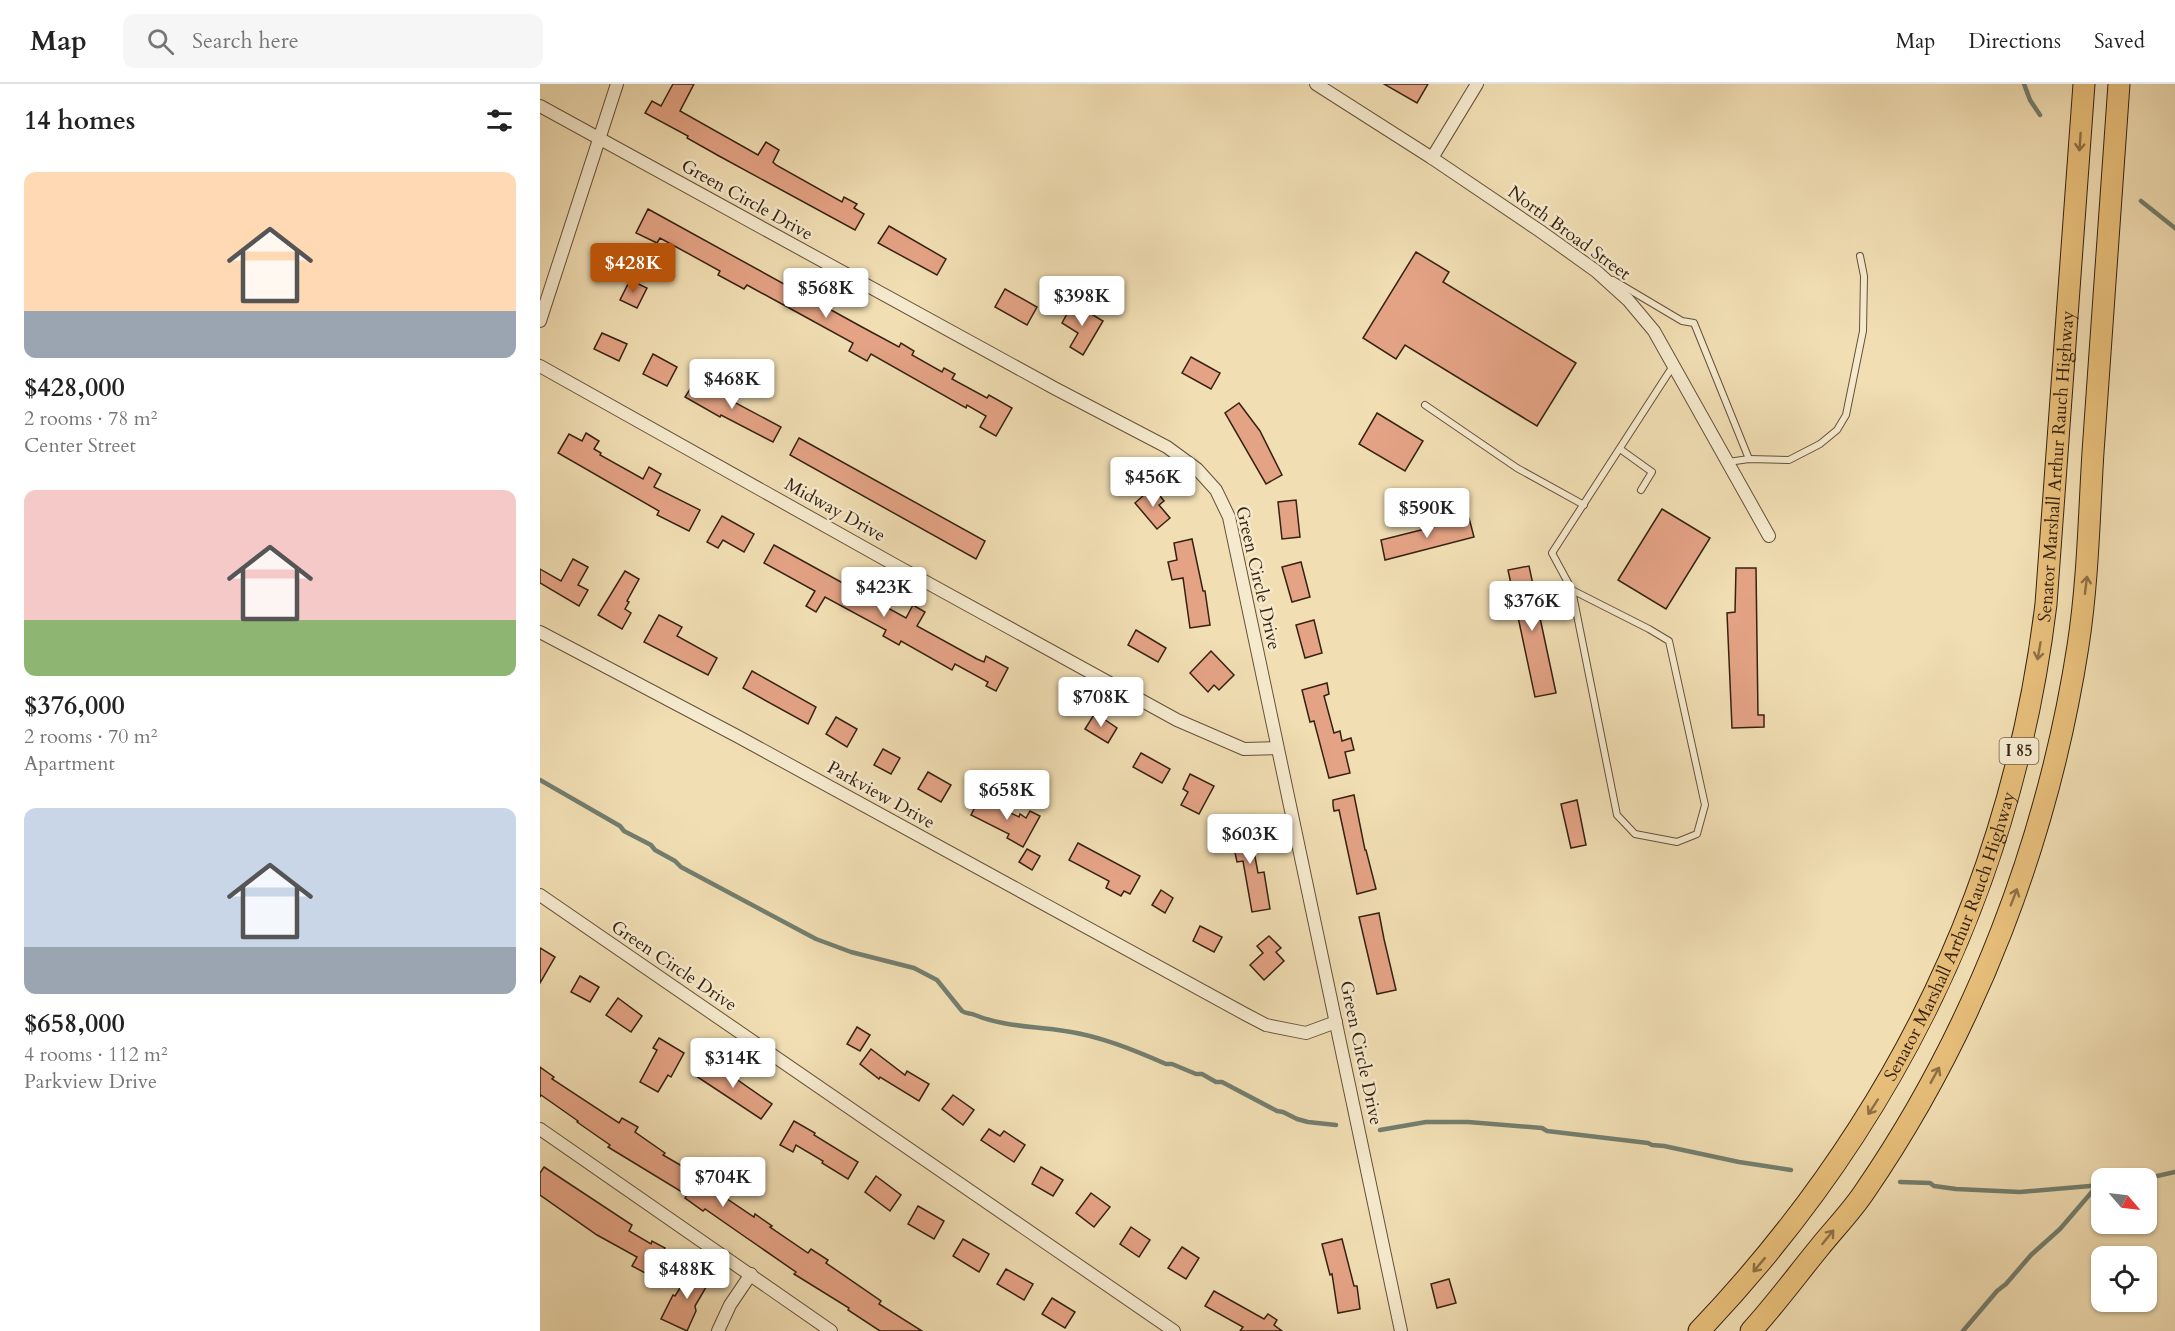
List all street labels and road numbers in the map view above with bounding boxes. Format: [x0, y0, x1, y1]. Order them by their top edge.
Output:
street label: Green Circle Drive [677, 153, 817, 247]
street label: North Broad Street [1503, 180, 1636, 286]
street label: Senator Marshall Arthur Rauch Highway [2031, 309, 2080, 624]
street label: Midway Drive [780, 472, 890, 548]
street label: Green Circle Drive [1229, 504, 1287, 652]
road number: I 85 [2000, 738, 2038, 764]
street label: Parkview Drive [823, 755, 939, 835]
street label: Senator Marshall Arthur Rauch Highway [1878, 788, 2021, 1085]
street label: Green Circle Drive [606, 915, 742, 1017]
street label: Green Circle Drive [1333, 979, 1389, 1127]

